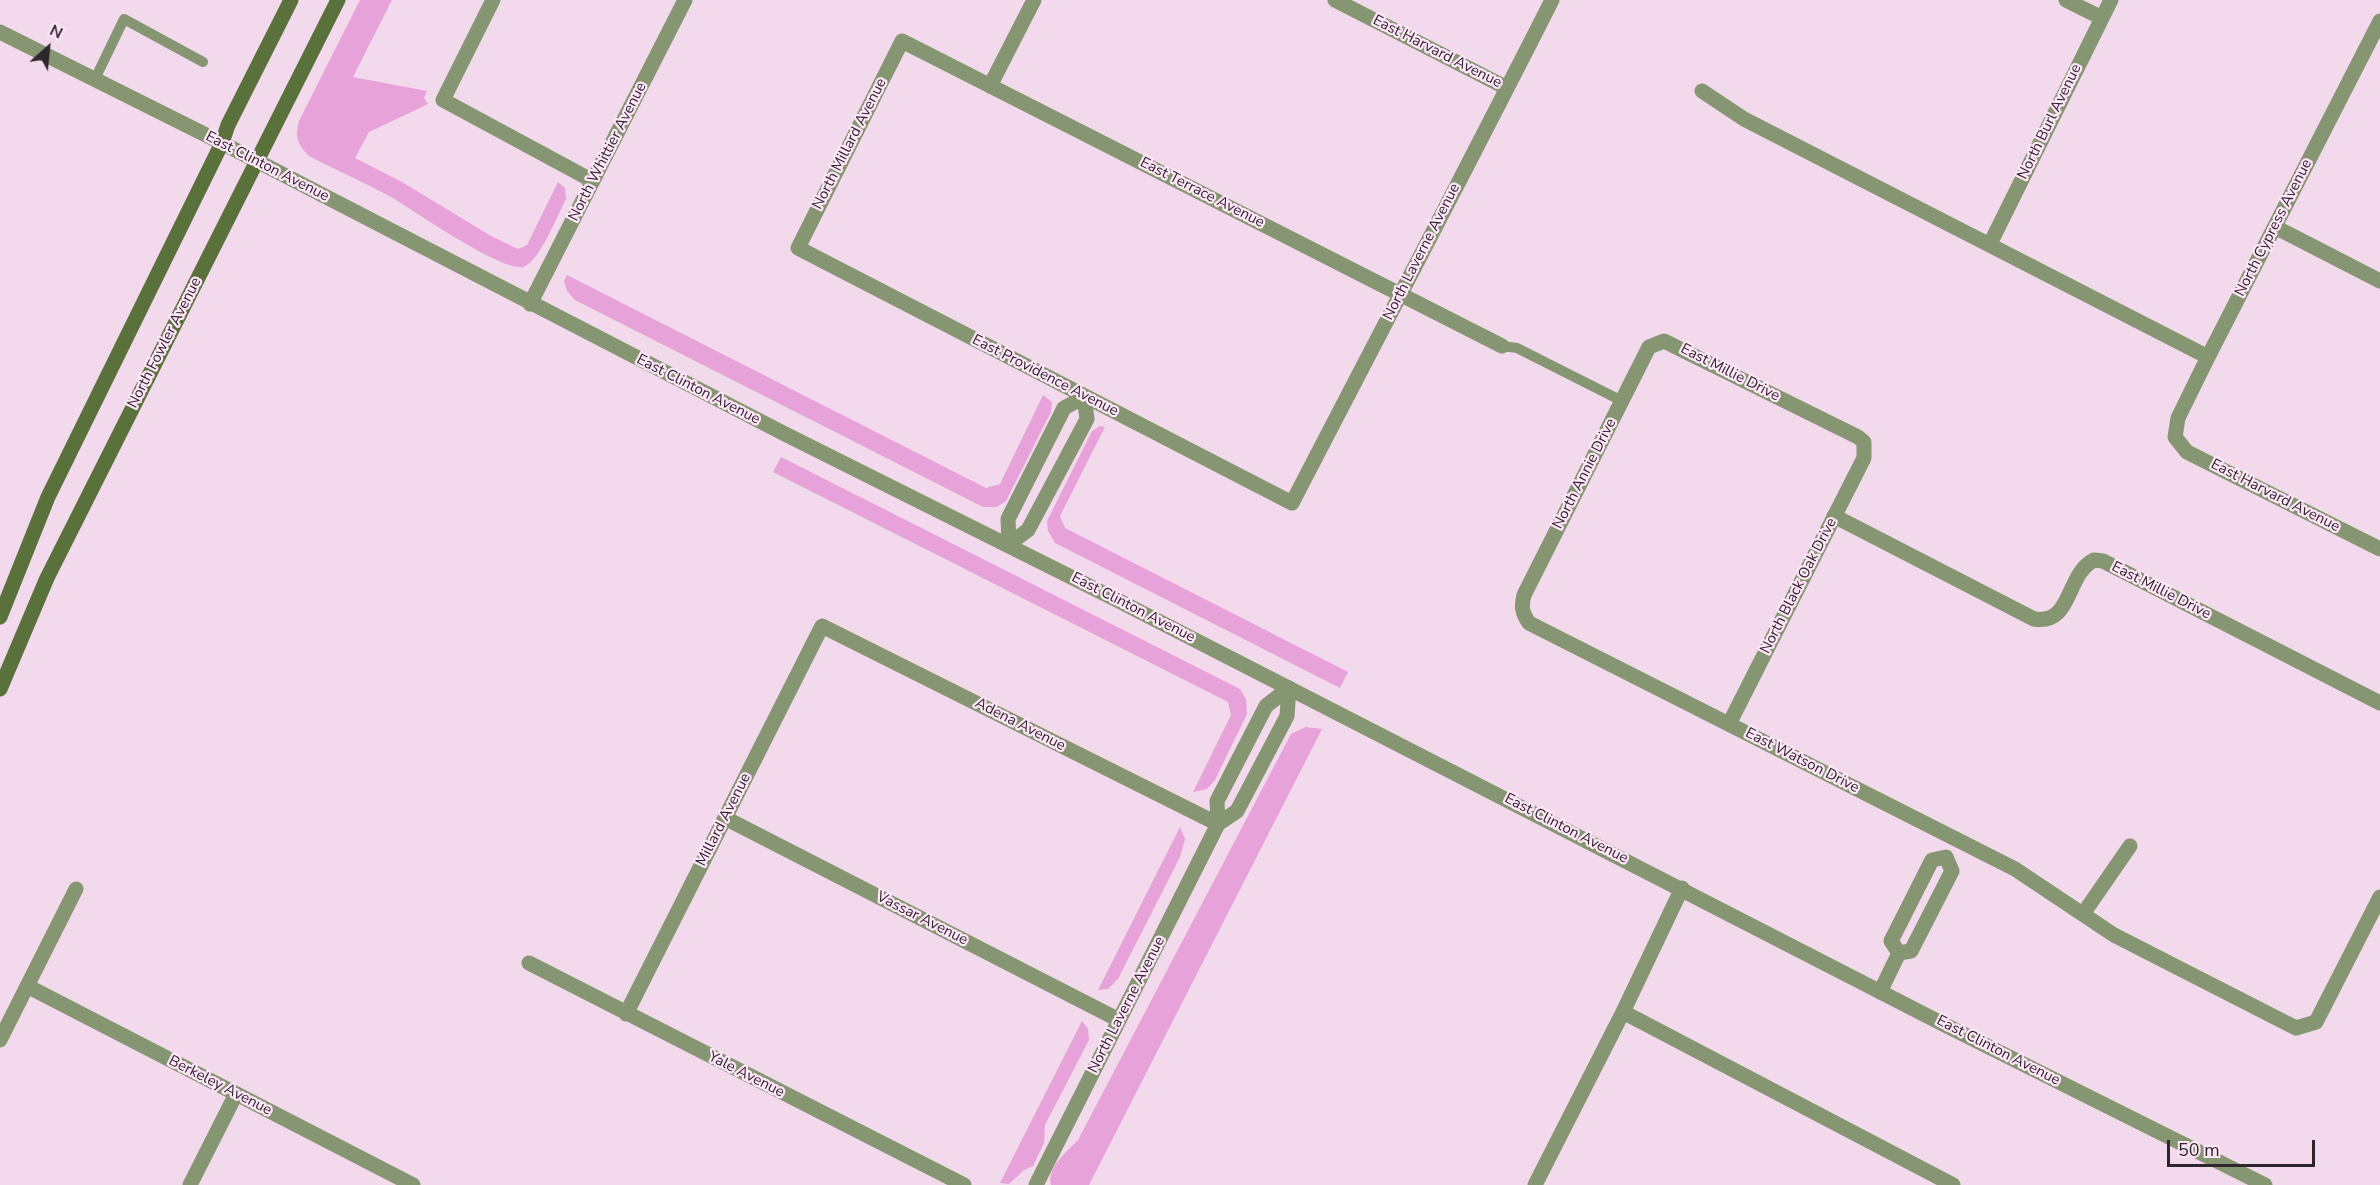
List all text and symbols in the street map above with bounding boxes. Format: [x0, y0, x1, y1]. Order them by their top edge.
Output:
street label: East Harvard Avenue [1369, 12, 1505, 92]
north arrow [18, 18, 78, 78]
text: N [46, 19, 66, 44]
street label: North Burl Avenue [2014, 61, 2086, 183]
street label: North Millard Avenue [809, 75, 891, 213]
street label: North Whittier Avenue [565, 80, 651, 224]
street label: East Clinton Avenue [202, 128, 332, 206]
street label: East Terrace Avenue [1137, 154, 1267, 232]
street label: North Cypress Avenue [2232, 156, 2316, 300]
street label: North Laverne Avenue [1380, 181, 1464, 323]
street label: North Fowler Avenue [124, 275, 206, 411]
street label: East Providence Avenue [969, 331, 1121, 421]
street label: East Millie Drive [1677, 340, 1783, 406]
street label: East Clinton Avenue [633, 351, 763, 429]
street label: North Annie Drive [1549, 416, 1621, 532]
street label: East Harvard Avenue [2207, 456, 2343, 536]
street label: North Black Oak Drive [1757, 515, 1841, 657]
street label: East Millie Drive [2108, 558, 2214, 624]
street label: East Clinton Avenue [1068, 569, 1198, 647]
street label: Adena Avenue [972, 695, 1068, 755]
street label: East Watson Drive [1742, 725, 1862, 797]
street label: Millard Avenue [693, 770, 755, 870]
street label: East Clinton Avenue [1501, 790, 1631, 868]
street label: Vassar Avenue [873, 888, 971, 950]
street label: North Laverne Avenue [1085, 934, 1169, 1076]
street label: East Clinton Avenue [1933, 1012, 2063, 1090]
street label: Yale Avenue [705, 1048, 787, 1102]
street label: Berkeley Avenue [165, 1052, 275, 1120]
scale bar [2170, 1128, 2318, 1166]
text: 50 m [2178, 1138, 2220, 1162]

